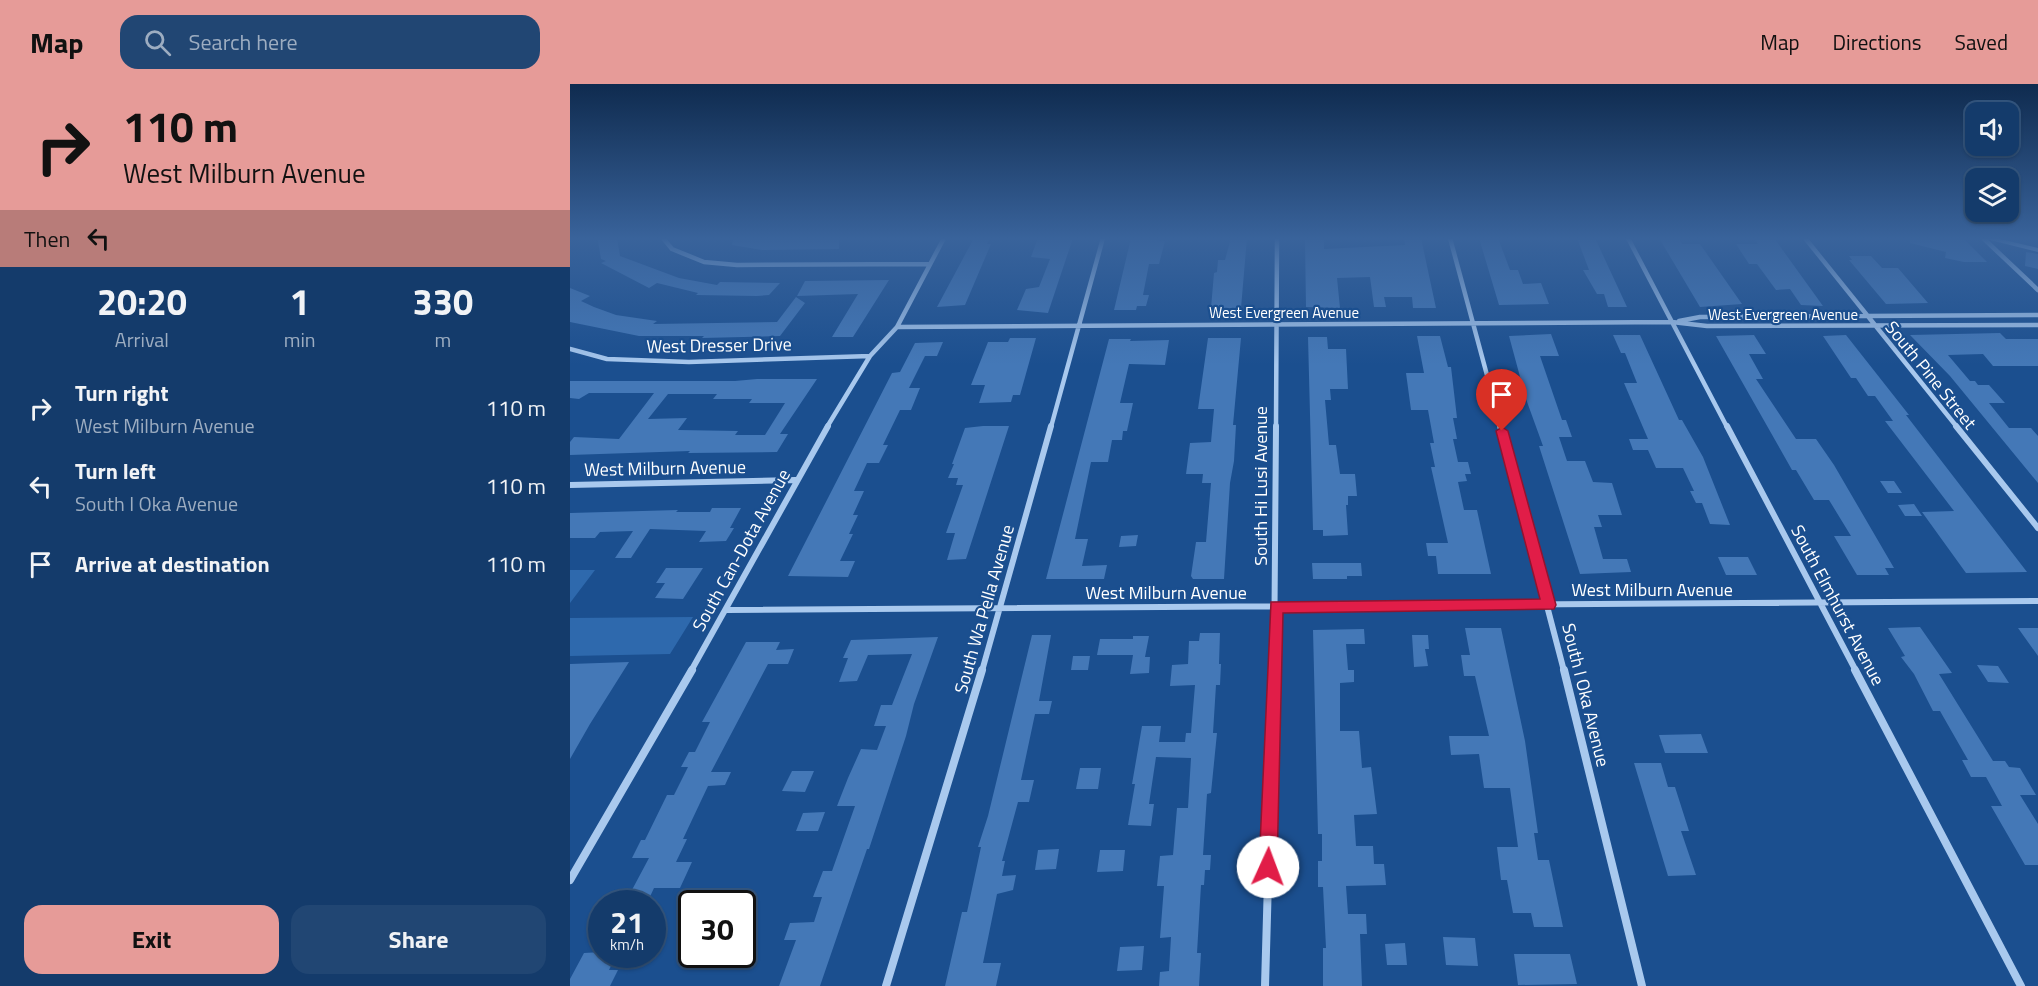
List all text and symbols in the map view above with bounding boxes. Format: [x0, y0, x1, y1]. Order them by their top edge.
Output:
search box [120, 15, 540, 69]
text: Map [30, 21, 84, 64]
text: Search here [189, 25, 298, 59]
icon: search [141, 26, 174, 59]
text: Map [1760, 26, 1800, 58]
text: Directions [1833, 26, 1922, 58]
text: Saved [1955, 26, 2008, 58]
text: 110 m [123, 94, 238, 158]
map controls [1965, 102, 2019, 222]
button: sound [1965, 102, 2019, 156]
icon: right [24, 108, 102, 186]
text: West Milburn Avenue [123, 152, 366, 193]
button: layers [1965, 168, 2019, 222]
text: Then [24, 222, 70, 256]
icon: left [82, 222, 115, 255]
text: 20:20 [97, 274, 187, 329]
text: 1 [290, 274, 310, 329]
text: 330 [413, 274, 473, 329]
street label: West Evergreen Avenue [1209, 301, 1359, 324]
street label: West Evergreen Avenue [1708, 303, 1858, 326]
street label: South Pine Street [1879, 315, 1984, 436]
text: Arrival [115, 324, 169, 355]
text: min [284, 324, 316, 355]
text: m [434, 324, 451, 355]
street label: West Dresser Drive [646, 330, 792, 360]
pin [1476, 369, 1527, 431]
text: Turn right [75, 376, 169, 410]
icon: arrive [1485, 378, 1518, 411]
text: 110 m [486, 391, 546, 425]
icon: right [24, 392, 57, 425]
street label: South Hi Lusi Avenue [1247, 406, 1274, 566]
text: West Milburn Avenue [75, 410, 255, 441]
street label: West Milburn Avenue [584, 453, 746, 483]
text: Turn left [75, 454, 156, 488]
street label: South Can-Dota Avenue [685, 464, 797, 636]
text: 110 m [486, 469, 546, 503]
icon: left [24, 470, 57, 503]
text: South I Oka Avenue [75, 488, 238, 519]
street label: South Elmhurst Avenue [1784, 520, 1892, 690]
street label: South Wa Pella Avenue [947, 521, 1021, 697]
text: Arrive at destination [75, 547, 270, 581]
text: 110 m [486, 547, 546, 581]
icon: arrive [24, 548, 57, 581]
street label: West Milburn Avenue [1571, 576, 1733, 603]
street label: West Milburn Avenue [1085, 579, 1247, 606]
street label: South I Oka Avenue [1555, 620, 1617, 770]
position arrow [1236, 835, 1300, 899]
speed limit sign: 30 [678, 890, 756, 968]
text: 21 [610, 899, 644, 945]
button: Exit [24, 905, 279, 974]
button: Share [291, 905, 546, 974]
text: km/h [610, 933, 644, 956]

